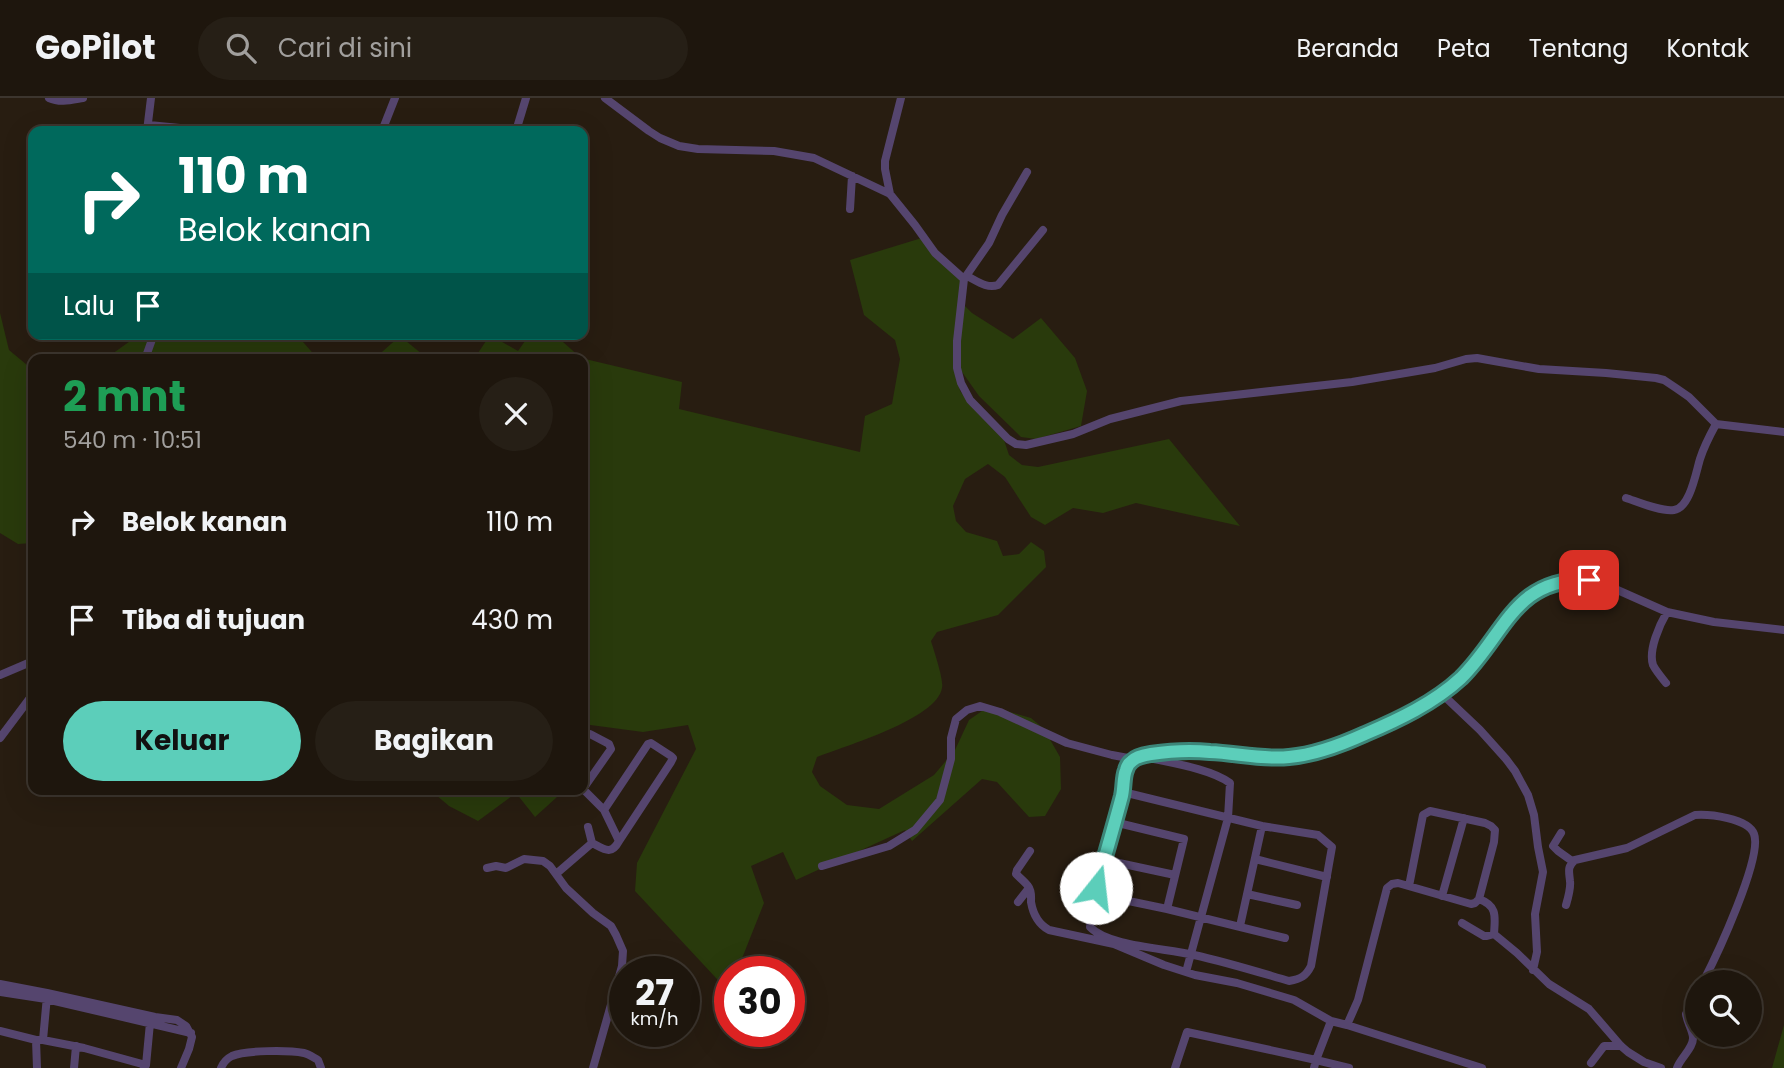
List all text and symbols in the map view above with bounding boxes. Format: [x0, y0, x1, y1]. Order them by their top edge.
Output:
search box [198, 17, 688, 80]
text: GoPilot [35, 24, 156, 71]
icon: search [222, 29, 260, 67]
text: Cari di sini [278, 30, 412, 66]
text: Beranda [1296, 32, 1399, 65]
text: Peta [1437, 32, 1491, 65]
text: Tentang [1529, 32, 1629, 65]
text: Kontak [1667, 32, 1749, 65]
text: 110 m [178, 142, 309, 210]
icon: right [63, 154, 154, 245]
text: Belok kanan [178, 207, 372, 252]
icon: arrive [129, 287, 167, 325]
text: Lalu [63, 288, 115, 324]
text: 2 mnt [63, 367, 186, 426]
button: close [479, 377, 553, 451]
text: 540 m · 10:51 [63, 424, 202, 456]
icon: right [63, 503, 101, 541]
text: Belok kanan [122, 504, 287, 540]
text: 110 m [486, 504, 553, 540]
pin [1559, 550, 1619, 610]
icon: arrive [1570, 561, 1608, 599]
icon: arrive [63, 601, 101, 639]
text: Tiba di tujuan [122, 602, 305, 638]
text: 430 m [471, 602, 553, 638]
button: Keluar [63, 701, 301, 781]
button: Bagikan [315, 701, 553, 781]
position arrow [1059, 851, 1133, 925]
speed limit sign: 30 [714, 956, 805, 1047]
text: 27 [635, 968, 674, 1017]
map controls [1685, 970, 1762, 1047]
button: search [1685, 970, 1762, 1047]
text: km/h [631, 1006, 678, 1031]

